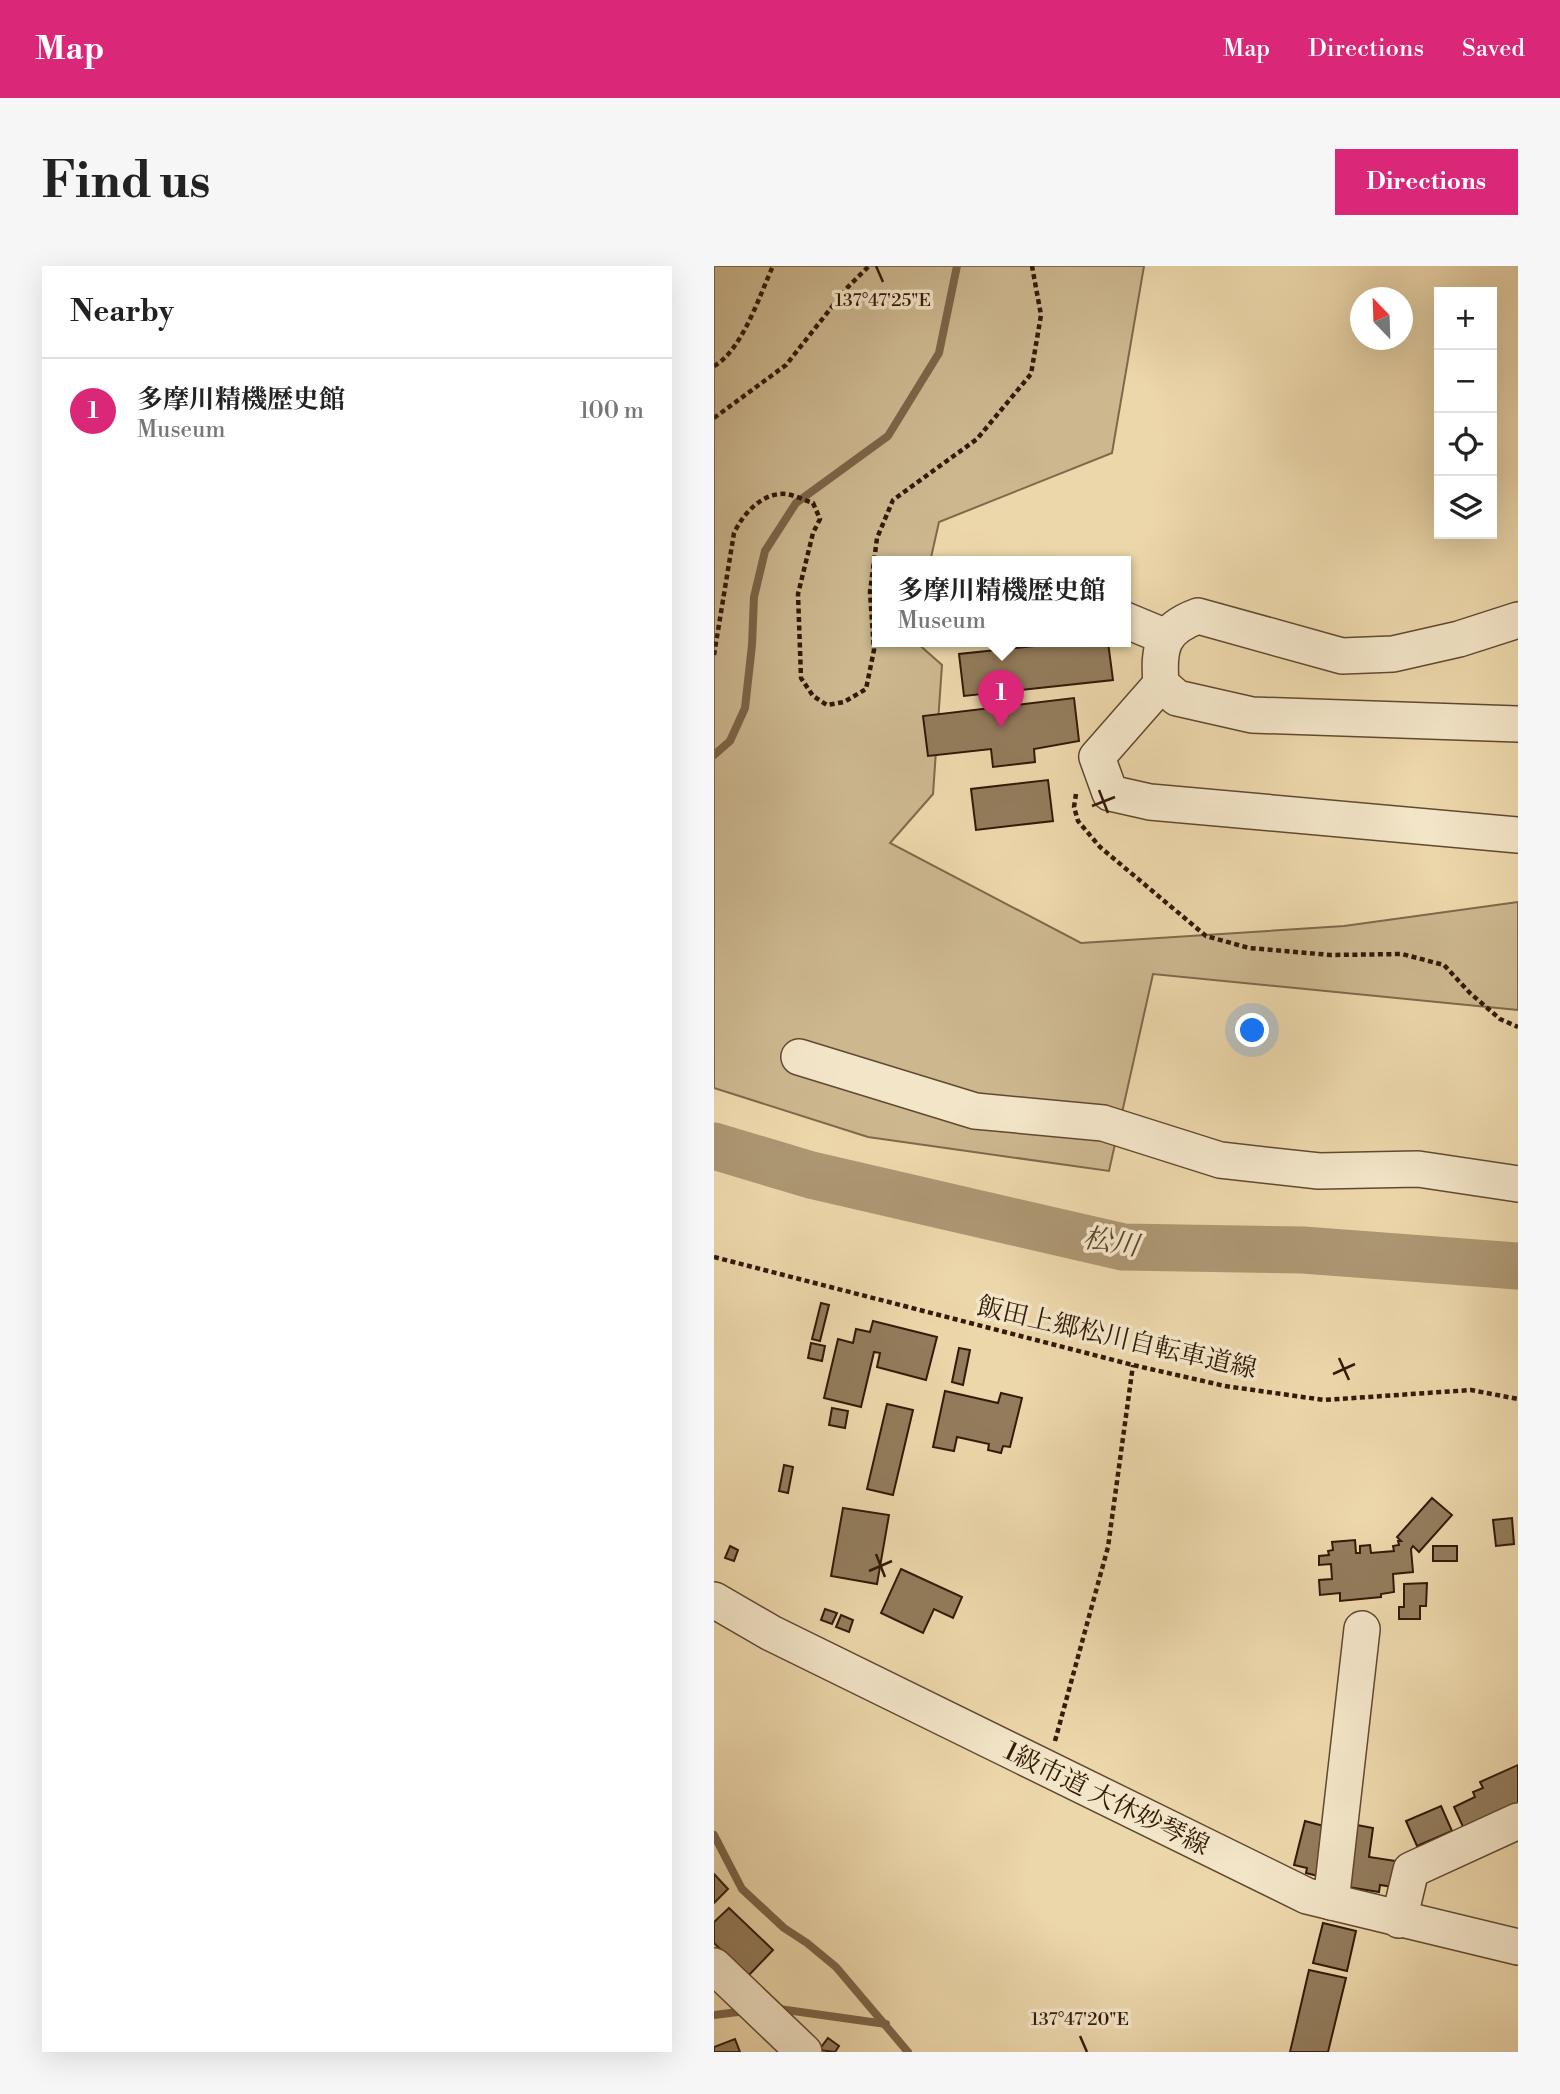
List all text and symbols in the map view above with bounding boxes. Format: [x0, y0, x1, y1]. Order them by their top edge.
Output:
text: Map [35, 29, 104, 70]
text: Map [1223, 34, 1270, 64]
text: Directions [1308, 34, 1424, 64]
text: Saved [1462, 34, 1525, 64]
button: Directions [1335, 149, 1518, 215]
text: Find us [42, 152, 211, 213]
north arrow [1350, 287, 1413, 350]
map controls [1434, 287, 1497, 539]
button: + [1434, 287, 1497, 350]
text: 137°47'25"E [835, 289, 931, 312]
text: Nearby [70, 293, 174, 331]
button: − [1434, 350, 1497, 413]
text: 多摩川精機歴史館 [137, 384, 345, 416]
text: 1 [87, 397, 99, 425]
text: 100 m [579, 397, 644, 425]
button: locate [1434, 413, 1497, 476]
text: Museum [137, 416, 225, 444]
button: layers [1434, 476, 1497, 539]
popup [872, 556, 1131, 647]
text: 多摩川精機歴史館 [897, 575, 1106, 607]
text: Museum [897, 607, 986, 635]
pin: 1 [978, 670, 1024, 728]
your location [1235, 1013, 1269, 1047]
water label: 松川 [1080, 1221, 1144, 1265]
street label: 飯田上郷松川自転車道線 [974, 1290, 1260, 1386]
street label: 1級市道 大休妙琴線 [999, 1735, 1214, 1863]
text: 137°47'20"E [1031, 2008, 1129, 2031]

